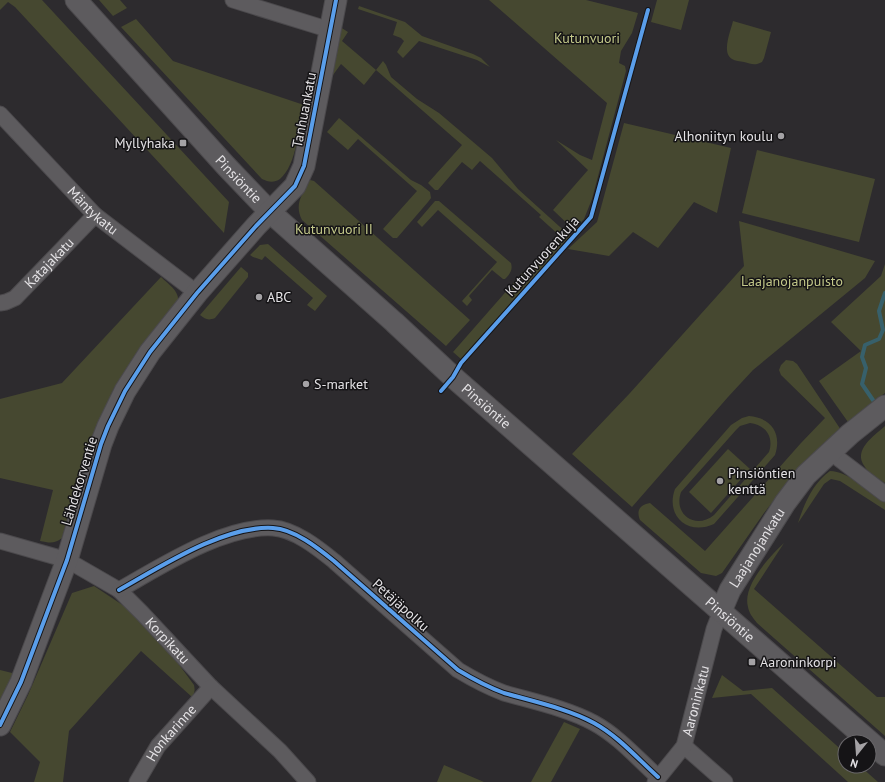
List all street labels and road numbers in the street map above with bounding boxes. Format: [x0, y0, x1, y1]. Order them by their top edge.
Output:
street label: Tanhuankatu [288, 71, 320, 149]
street label: Pinsiöntie [212, 151, 266, 207]
street label: Mäntykatu [64, 183, 122, 238]
street label: Kutunvuorenkuja [501, 212, 583, 300]
street label: Katajakatu [21, 234, 78, 292]
street label: Pinsiöntie [458, 380, 515, 433]
street label: Lähdekorventie [57, 434, 101, 528]
street label: Laajanojankatu [725, 504, 789, 591]
street label: Petäjäpolku [369, 575, 433, 635]
street label: Pinsiöntie [702, 593, 759, 646]
street label: Korpikatu [142, 613, 194, 668]
street label: Aaroninkatu [678, 663, 713, 738]
street label: Honkarinne [142, 701, 200, 765]

